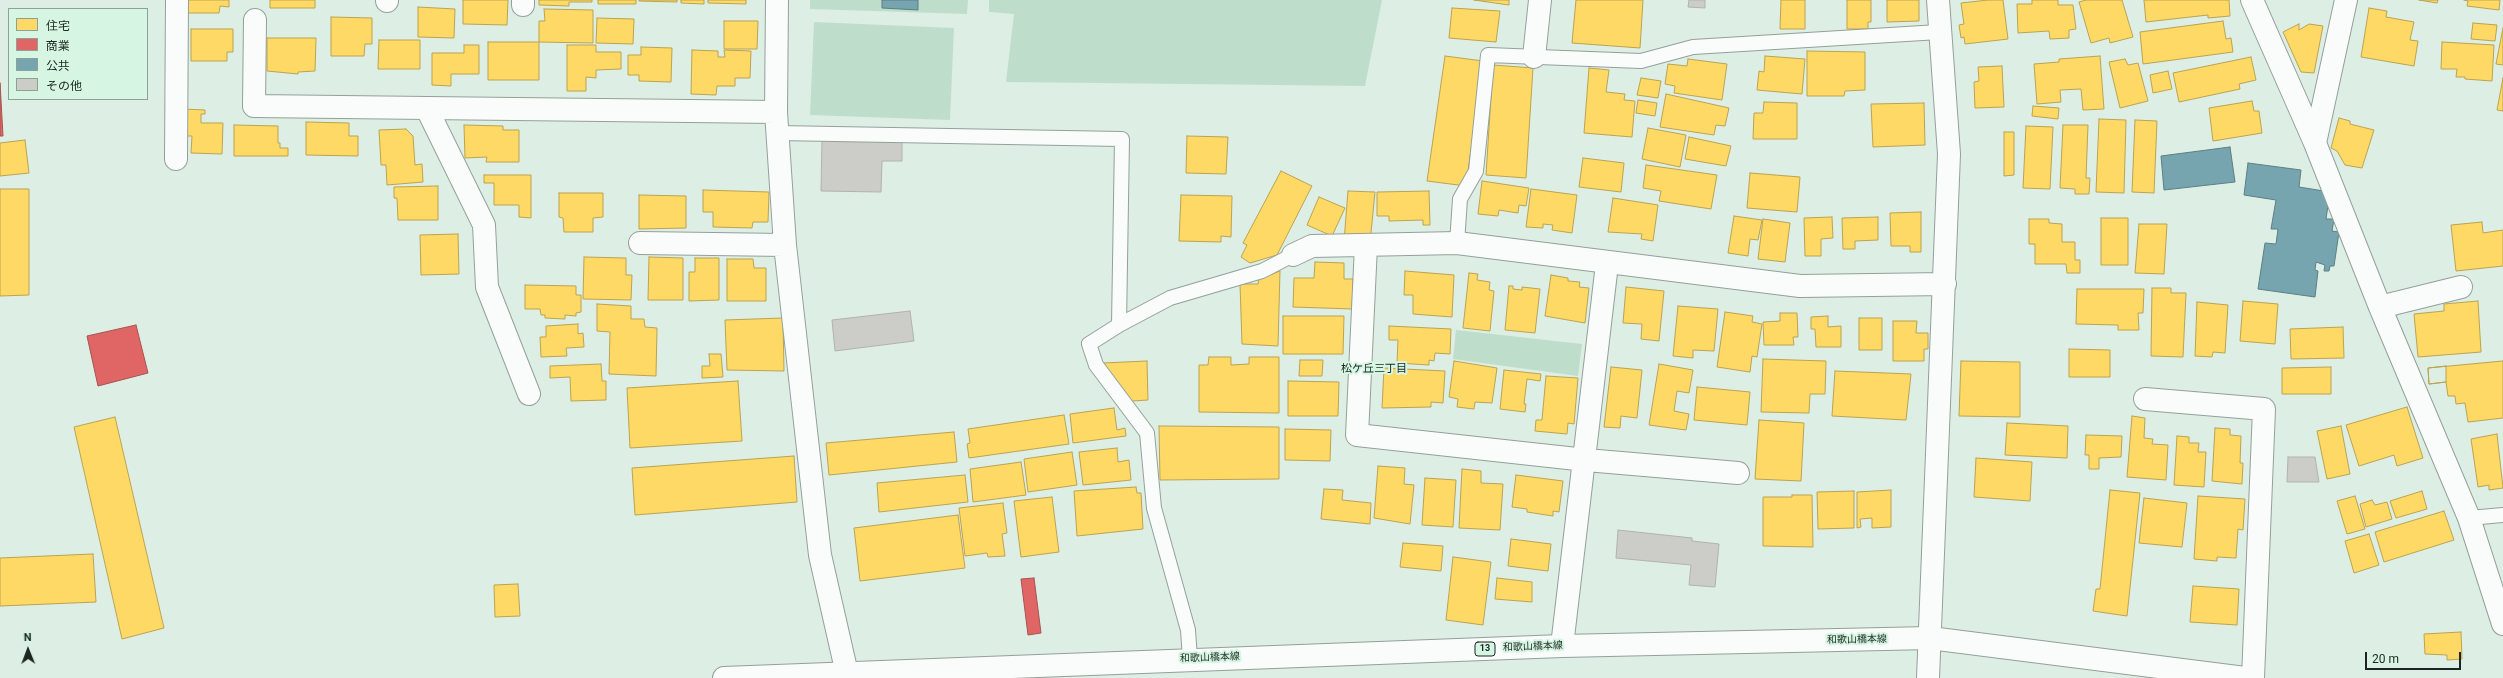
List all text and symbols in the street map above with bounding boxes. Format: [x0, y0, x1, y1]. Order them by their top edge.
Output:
legend [8, 8, 148, 100]
text: 住宅 [46, 19, 70, 33]
text: 商業 [46, 39, 70, 53]
text: 公共 [46, 59, 70, 73]
text: その他 [46, 79, 82, 93]
district label: 松ケ丘三丁目 [1341, 362, 1407, 376]
north arrow [8, 630, 48, 670]
text: N [24, 631, 32, 644]
street label: 和歌山橋本線 [1827, 633, 1887, 647]
street label: 和歌山橋本線 [1503, 640, 1563, 654]
road number: 13 [1475, 642, 1495, 656]
scale bar [2367, 644, 2463, 670]
street label: 和歌山橋本線 [1180, 651, 1240, 665]
text: 20 m [2372, 652, 2399, 666]

